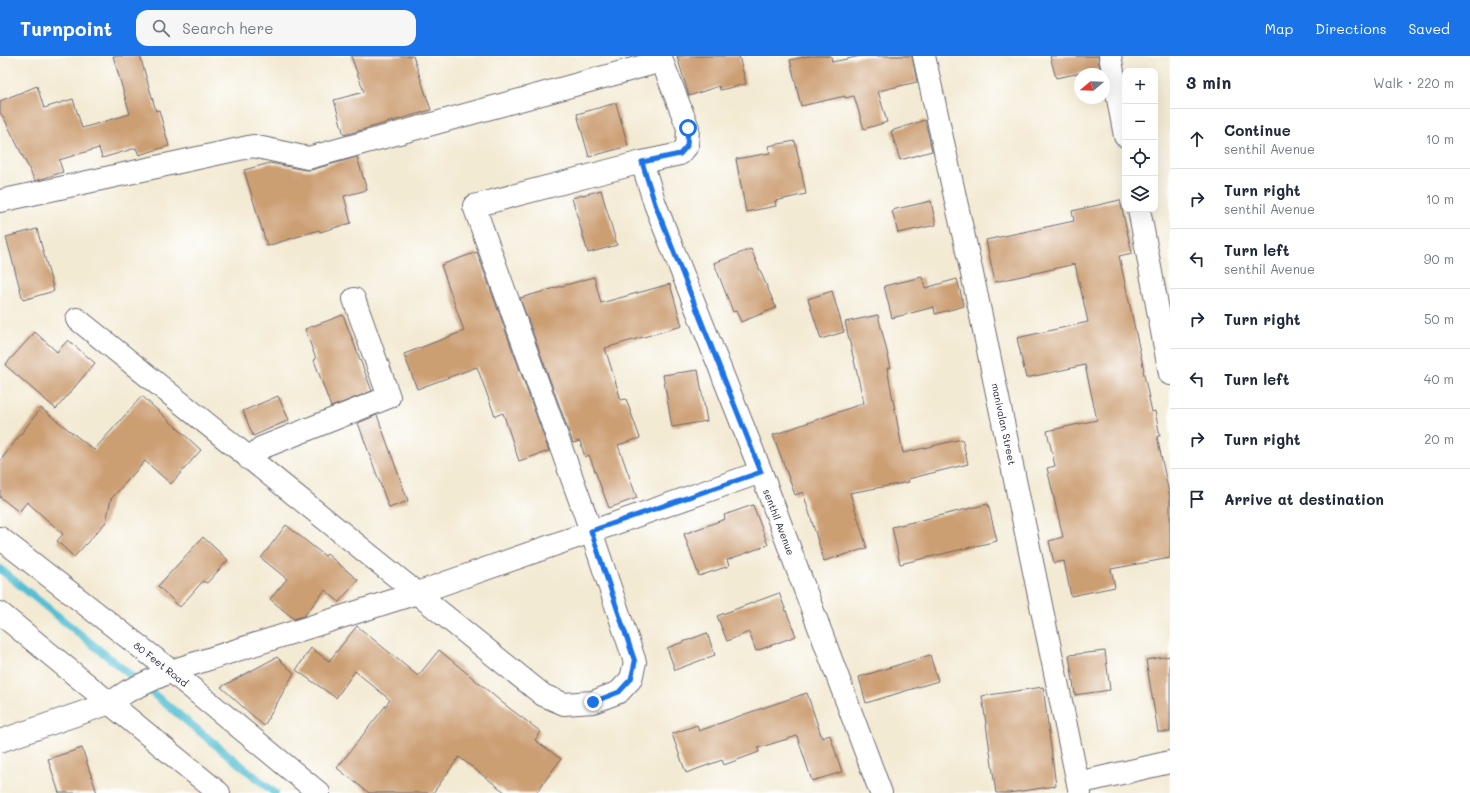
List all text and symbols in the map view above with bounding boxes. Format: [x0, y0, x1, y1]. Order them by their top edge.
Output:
search box [136, 10, 416, 46]
text: Turnpoint [20, 16, 112, 41]
icon: search [150, 17, 172, 39]
text: Search here [182, 18, 273, 38]
text: Map [1265, 19, 1293, 38]
text: Directions [1315, 19, 1386, 38]
text: Saved [1408, 19, 1450, 38]
north arrow [1074, 68, 1110, 104]
map controls [1122, 68, 1158, 212]
button: + [1122, 68, 1158, 104]
text: 3 min [1186, 71, 1231, 93]
text: Walk · 220 m [1373, 74, 1454, 91]
button: − [1122, 104, 1158, 140]
route start [679, 119, 697, 137]
text: Continue [1224, 120, 1291, 140]
icon: ahead [1186, 128, 1208, 150]
text: 10 m [1426, 130, 1454, 147]
button: locate [1122, 140, 1158, 176]
text: senthil Avenue [1224, 140, 1315, 157]
button: layers [1122, 176, 1158, 212]
text: Turn right [1224, 180, 1301, 200]
icon: right [1186, 188, 1208, 210]
text: 10 m [1426, 190, 1454, 207]
text: senthil Avenue [1224, 200, 1315, 217]
text: Turn left [1224, 240, 1289, 260]
icon: left [1186, 248, 1208, 270]
text: 90 m [1424, 250, 1454, 267]
text: senthil Avenue [1224, 260, 1315, 277]
icon: right [1186, 308, 1208, 330]
text: Turn right [1224, 309, 1301, 329]
text: 50 m [1424, 310, 1454, 327]
icon: left [1186, 368, 1208, 390]
text: Turn left [1224, 369, 1289, 389]
text: 40 m [1424, 370, 1454, 387]
street label: manivalan Street [988, 382, 1020, 466]
icon: right [1186, 428, 1208, 450]
text: Turn right [1224, 429, 1301, 449]
text: 20 m [1424, 430, 1454, 447]
street label: senthil Avenue [760, 487, 798, 557]
icon: arrive [1186, 488, 1208, 510]
text: Arrive at destination [1224, 489, 1384, 509]
street label: 80 Feet Road [131, 638, 191, 690]
route end [584, 693, 602, 711]

